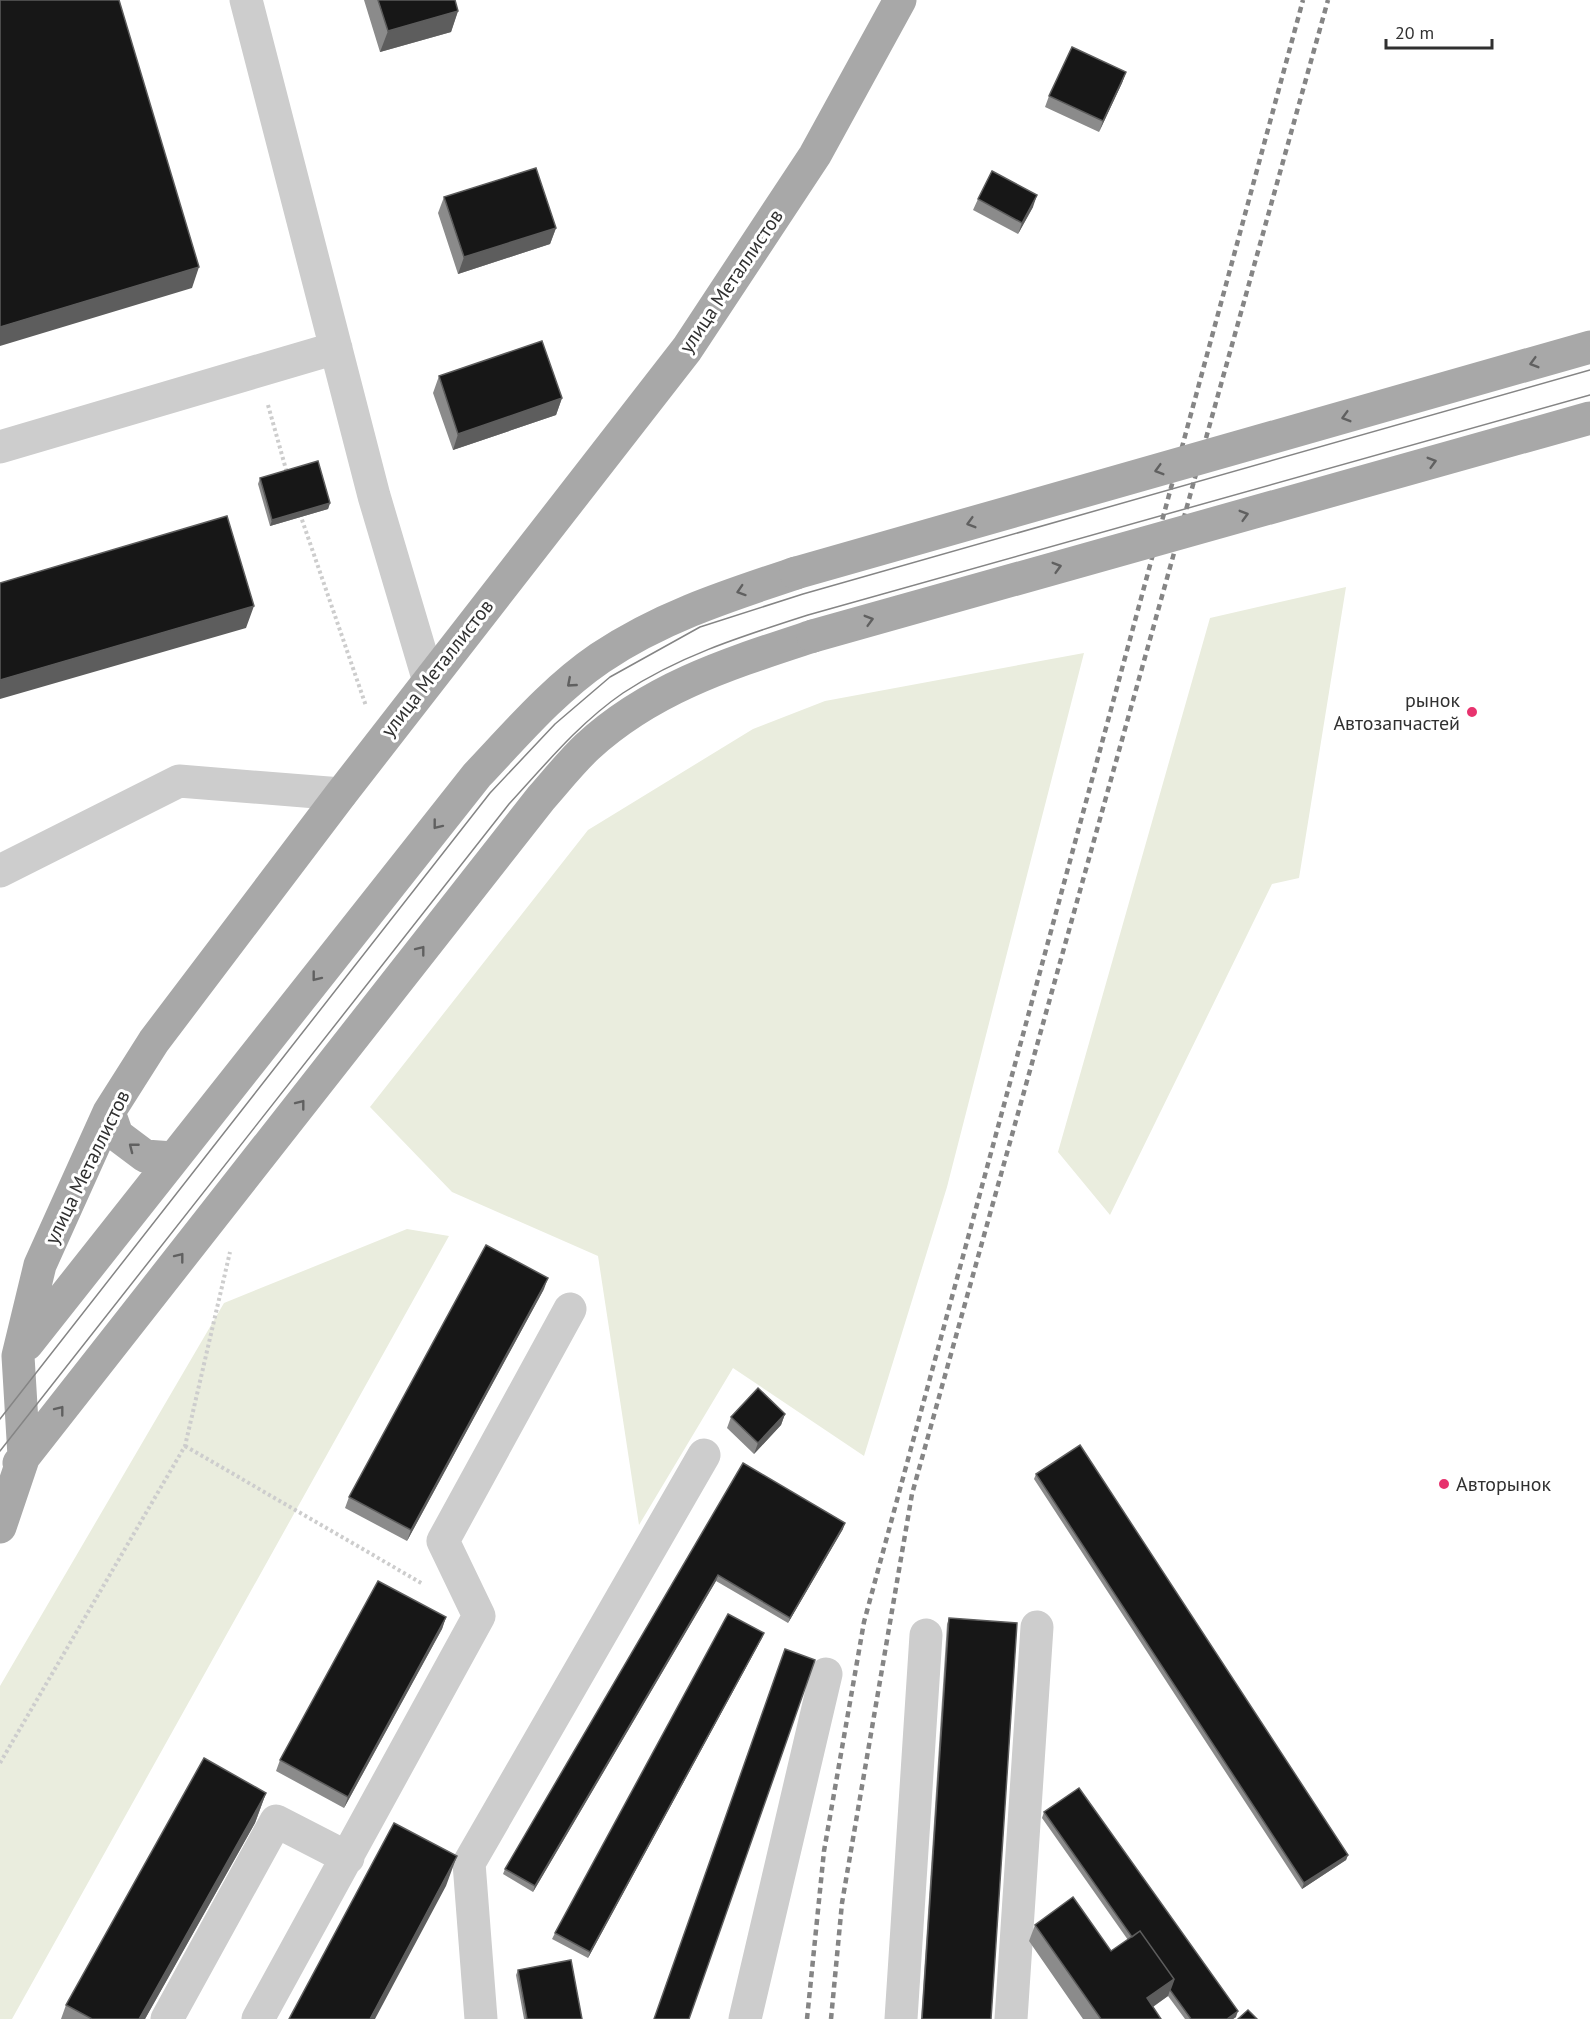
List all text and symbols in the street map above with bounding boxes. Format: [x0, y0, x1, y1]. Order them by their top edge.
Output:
scale bar [1386, 12, 1492, 50]
text: 20 m [1395, 21, 1434, 44]
street label: улица Металлистов [673, 204, 789, 358]
one-way arrow [1529, 356, 1540, 368]
one-way arrow [1341, 409, 1351, 422]
one-way arrow [1426, 457, 1437, 469]
one-way arrow [1154, 463, 1164, 475]
one-way arrow [1239, 510, 1249, 522]
one-way arrow [966, 516, 977, 528]
one-way arrow [1052, 562, 1062, 575]
one-way arrow [736, 584, 747, 596]
street label: улица Металлистов [375, 594, 499, 742]
one-way arrow [863, 615, 874, 627]
one-way arrow [567, 676, 578, 687]
place label: рынок Автозапчастей [1333, 687, 1460, 736]
marker: рынок Автозапчастей [1465, 705, 1479, 719]
one-way arrow [434, 818, 445, 829]
one-way arrow [414, 946, 425, 957]
one-way arrow [313, 971, 324, 982]
street label: улица Металлистов [38, 1086, 136, 1248]
one-way arrow [293, 1099, 304, 1110]
one-way arrow [129, 1143, 140, 1154]
one-way arrow [173, 1253, 184, 1264]
one-way arrow [53, 1406, 64, 1417]
place label: Авторынок [1456, 1471, 1552, 1497]
marker: Авторынок [1437, 1477, 1451, 1491]

